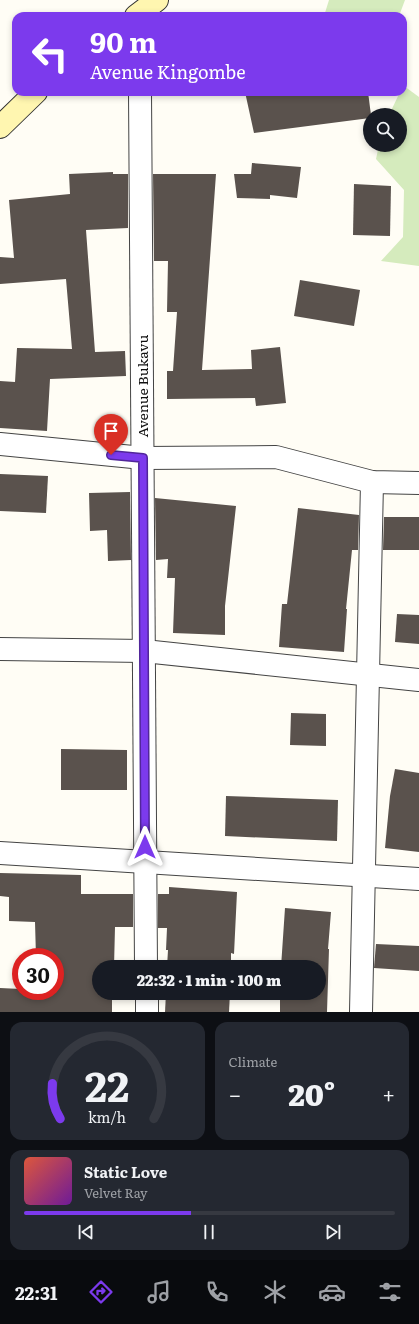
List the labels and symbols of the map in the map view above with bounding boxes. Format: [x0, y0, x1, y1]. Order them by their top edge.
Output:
street label: Avenue Bukavu [132, 335, 152, 437]
pin [94, 414, 128, 455]
position arrow [124, 826, 166, 868]
speed limit sign: 30 [12, 948, 64, 1000]

